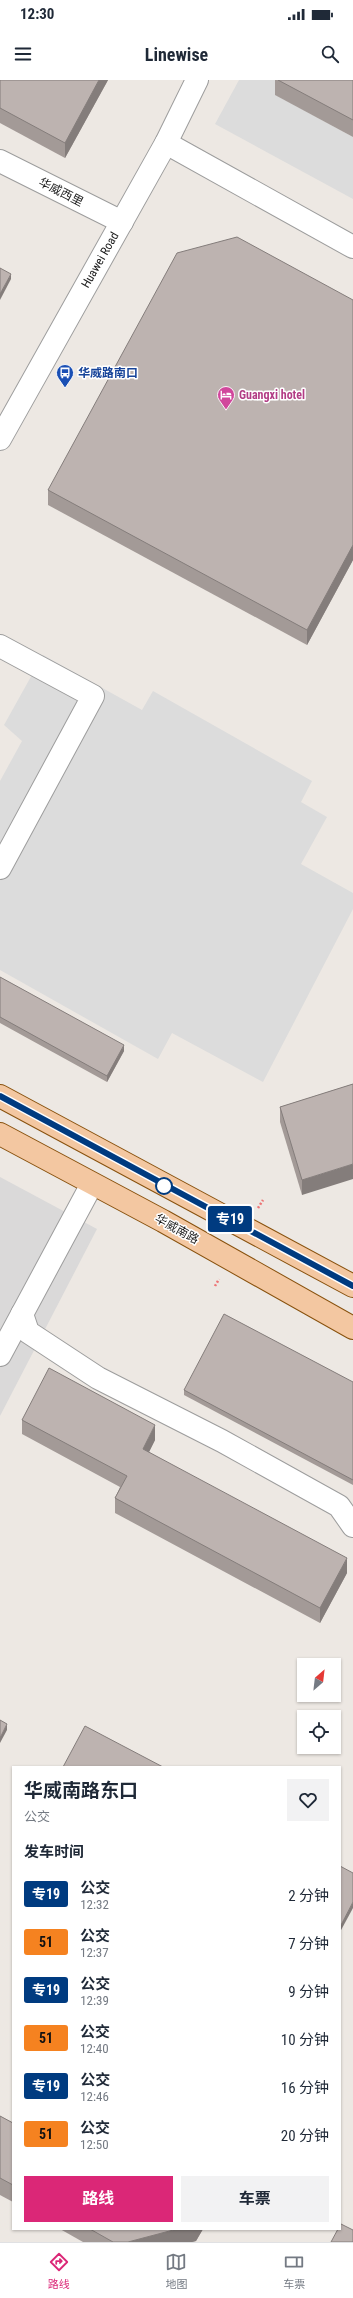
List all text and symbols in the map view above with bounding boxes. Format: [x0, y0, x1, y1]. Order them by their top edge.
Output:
text: 12:30 [20, 5, 54, 23]
icon: menu [12, 43, 34, 65]
icon: search [319, 43, 341, 65]
text: Linewise [145, 44, 208, 65]
street label: 华威西里 [36, 175, 86, 209]
street label: Huawei Road [78, 230, 122, 290]
bus stop icon: 华威路南口 [55, 363, 75, 388]
place label: 华威路南口 [78, 366, 138, 380]
hotel icon: Guangxi hotel [216, 385, 236, 410]
place label: Guangxi hotel [239, 388, 305, 402]
unlabelled marker [155, 1177, 173, 1195]
line badge: 专19 [207, 1206, 253, 1232]
street label: 华威南路 [153, 1211, 201, 1247]
text: 专19 [216, 1211, 244, 1227]
north arrow [297, 1658, 341, 1702]
map controls [297, 1658, 341, 1754]
button: locate [297, 1710, 341, 1754]
text: 华威南路东口 [24, 1779, 138, 1802]
button: heart [287, 1779, 329, 1821]
text: 公交 [24, 1809, 50, 1824]
text: 发车时间 [24, 1843, 84, 1861]
text: 公交 [80, 1879, 110, 1897]
text: 专19 [32, 1886, 60, 1902]
text: 2 分钟 [288, 1887, 329, 1905]
text: 12:32 [80, 1897, 109, 1912]
text: 公交 [80, 1927, 110, 1945]
text: 51 [39, 1934, 53, 1950]
text: 7 分钟 [288, 1935, 329, 1953]
text: 12:37 [80, 1945, 109, 1960]
text: 公交 [80, 1975, 110, 1993]
text: 专19 [32, 1982, 60, 1998]
text: 9 分钟 [288, 1983, 329, 2001]
text: 12:39 [80, 1993, 109, 2008]
text: 公交 [80, 2023, 110, 2041]
text: 51 [39, 2030, 53, 2046]
text: 10 分钟 [281, 2031, 329, 2049]
text: 12:40 [80, 2041, 109, 2056]
text: 公交 [80, 2071, 110, 2089]
text: 专19 [32, 2078, 60, 2094]
text: 16 分钟 [281, 2079, 329, 2097]
text: 12:46 [80, 2089, 109, 2104]
text: 公交 [80, 2119, 110, 2137]
text: 51 [39, 2126, 53, 2142]
text: 20 分钟 [281, 2127, 329, 2145]
text: 12:50 [80, 2137, 109, 2152]
button: 路线 [24, 2176, 173, 2222]
button: 车票 [181, 2176, 329, 2222]
tab: 路线 [48, 2251, 70, 2291]
tab: 地图 [165, 2251, 187, 2291]
tab: 车票 [283, 2251, 305, 2291]

